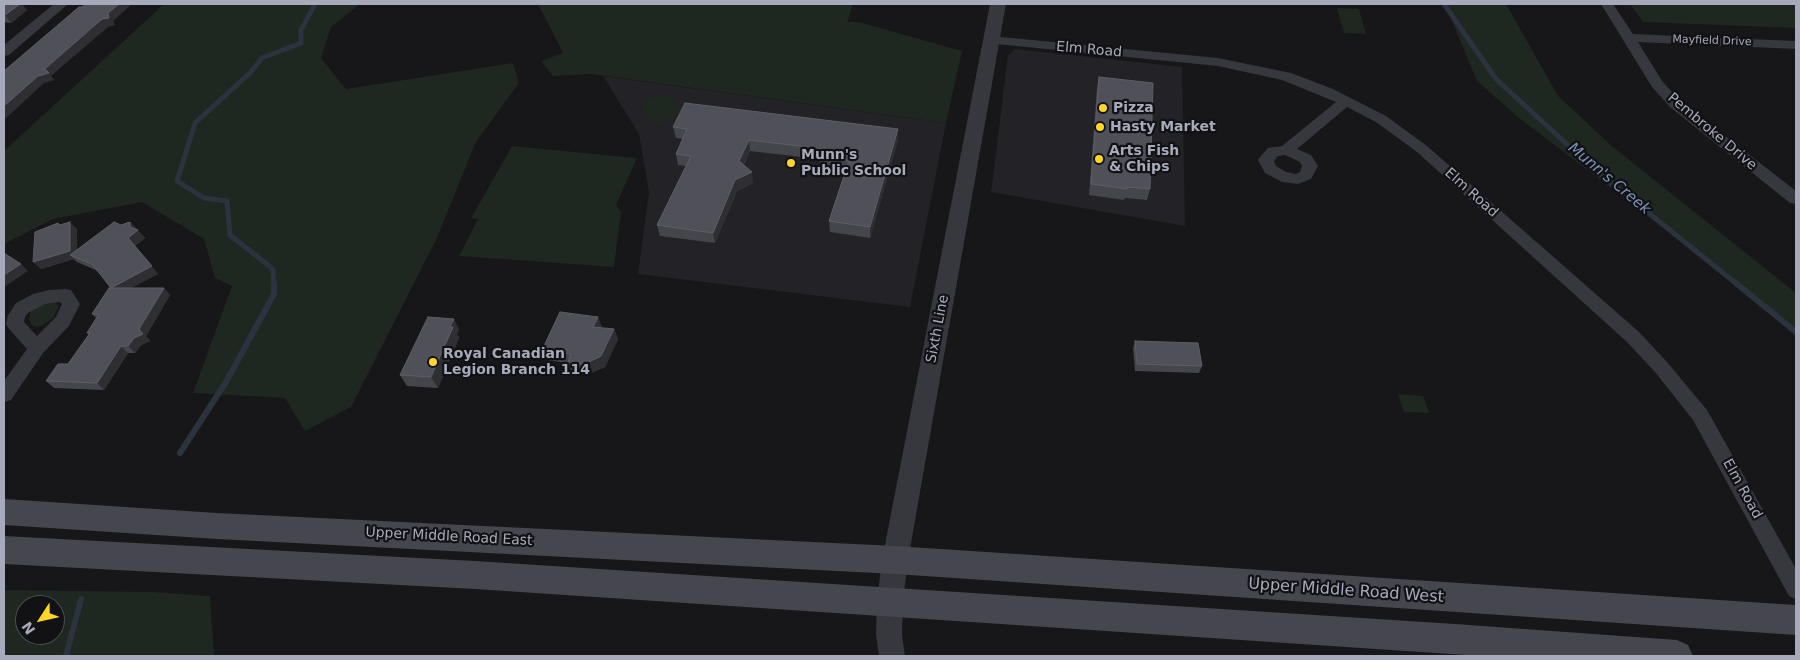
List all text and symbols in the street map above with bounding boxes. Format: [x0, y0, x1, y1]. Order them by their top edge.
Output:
street label: Mayfield Drive [1672, 33, 1752, 49]
street label: Elm Road [1055, 39, 1123, 61]
street label: Pembroke Drive [1664, 90, 1760, 174]
place label: Pizza [1113, 100, 1154, 116]
marker: Pizza [1097, 102, 1109, 114]
place label: Hasty Market [1110, 119, 1216, 135]
marker: Hasty Market [1094, 121, 1106, 133]
water label: Munn's Creek [1564, 139, 1654, 219]
place label: Arts Fish & Chips [1109, 143, 1179, 176]
place label: Munn's Public School [801, 147, 906, 180]
marker: Arts Fish & Chips [1093, 153, 1105, 165]
marker: Munn's Public School [785, 157, 797, 169]
street label: Elm Road [1441, 165, 1501, 221]
street label: Sixth Line [923, 294, 953, 364]
place label: Royal Canadian Legion Branch 114 [443, 346, 590, 378]
marker: Royal Canadian Legion Branch 114 [427, 356, 439, 368]
street label: Elm Road [1719, 456, 1765, 522]
street label: Upper Middle Road East [365, 524, 533, 550]
street label: Upper Middle Road West [1248, 575, 1444, 607]
north arrow [15, 595, 65, 645]
text: N [19, 619, 38, 637]

